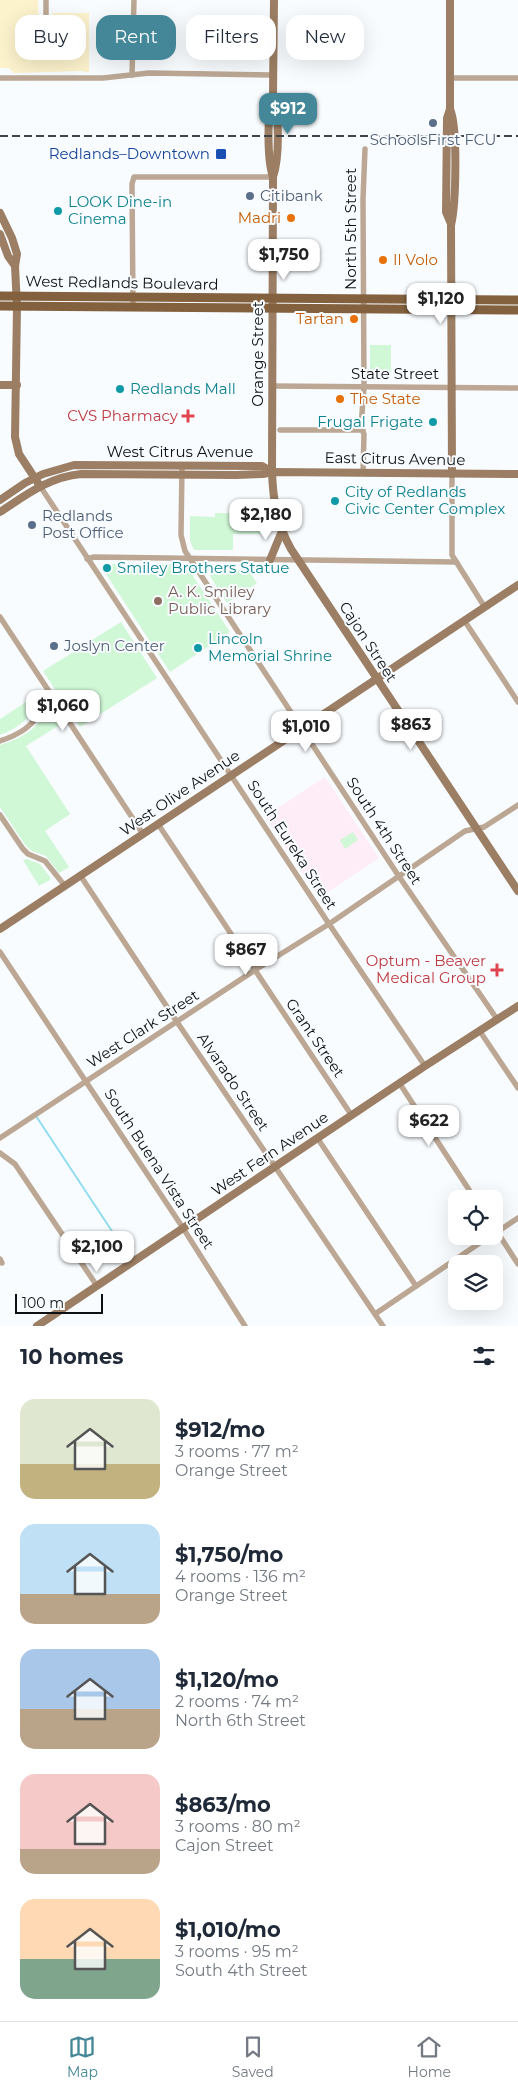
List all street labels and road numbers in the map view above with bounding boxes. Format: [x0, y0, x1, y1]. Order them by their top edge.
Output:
street label: North 5th Street [341, 168, 360, 290]
street label: West Redlands Boulevard [25, 271, 219, 294]
street label: Orange Street [248, 301, 267, 407]
street label: State Street [351, 364, 439, 383]
street label: West Citrus Avenue [107, 442, 253, 461]
street label: East Citrus Avenue [325, 448, 466, 469]
street label: Cajon Street [335, 598, 402, 686]
street label: West Olive Avenue [116, 745, 243, 840]
street label: South 4th Street [343, 773, 426, 888]
street label: South Eureka Street [243, 776, 341, 913]
street label: West Clark Street [83, 985, 202, 1072]
street label: Grant Street [282, 995, 349, 1081]
street label: Alvarado Street [193, 1029, 273, 1135]
street label: South Buena Vista Street [100, 1085, 219, 1253]
street label: West Fern Avenue [208, 1107, 332, 1200]

